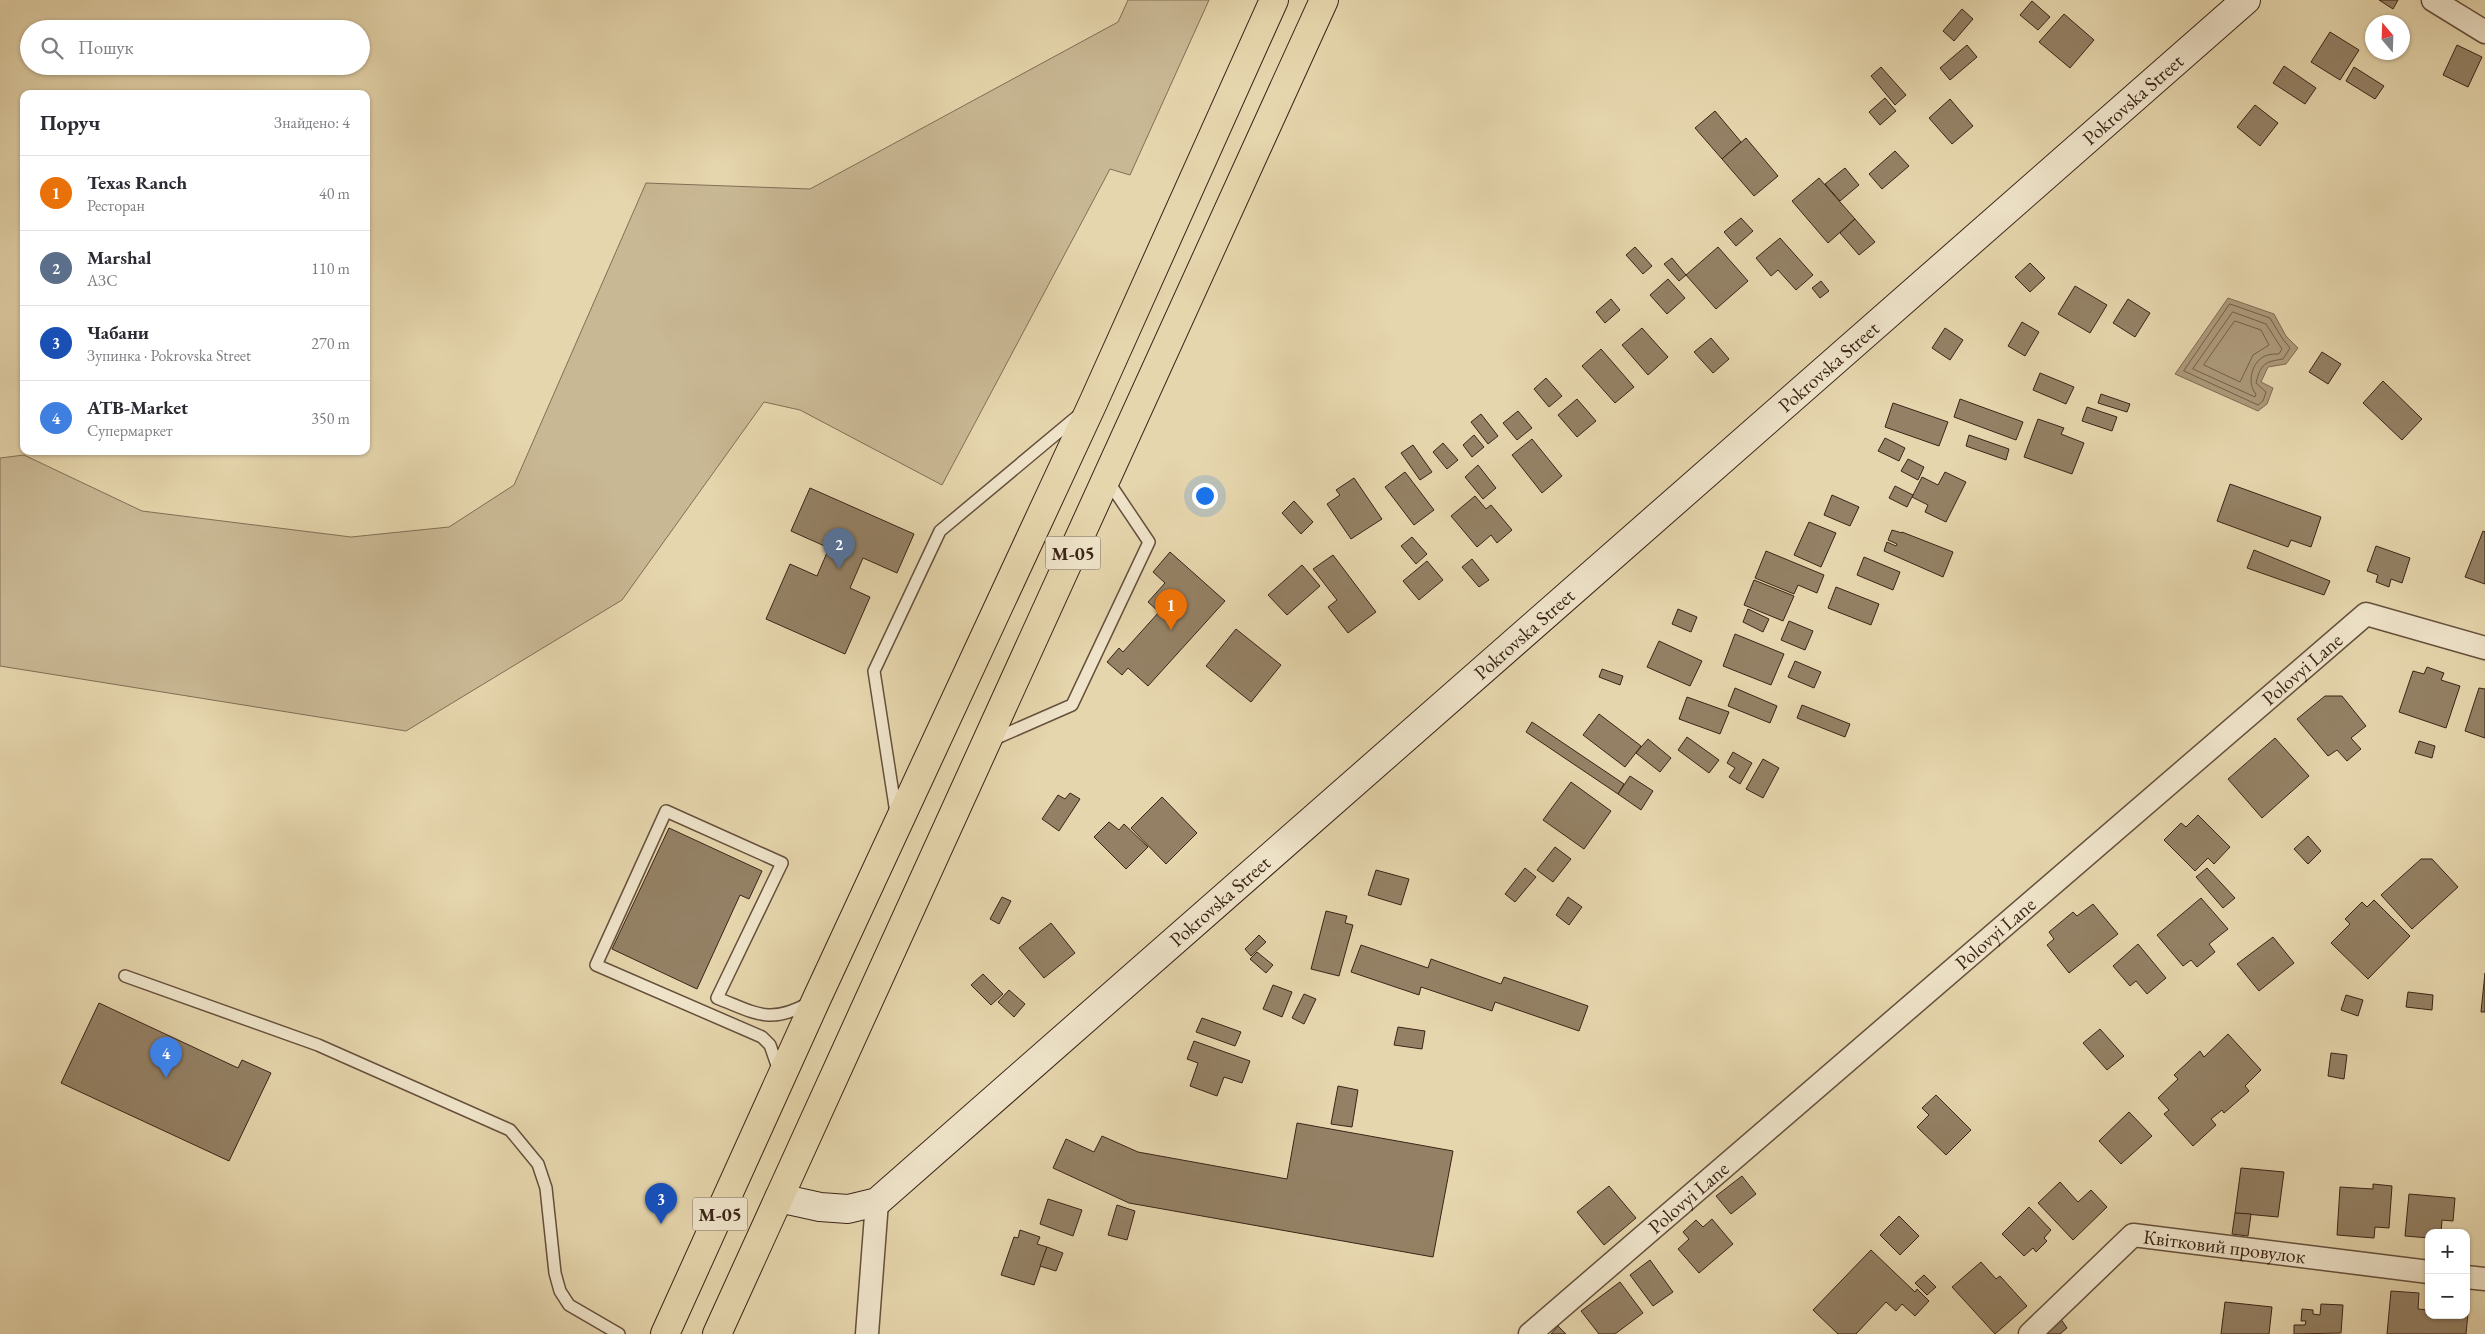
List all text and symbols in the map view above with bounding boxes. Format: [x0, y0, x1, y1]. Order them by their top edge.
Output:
north arrow [2365, 15, 2410, 60]
search box [20, 20, 370, 75]
icon: search [38, 34, 66, 62]
text: Пошук [78, 35, 134, 60]
street label: Pokrovska Street [2077, 48, 2189, 151]
text: Поруч [40, 109, 100, 136]
text: Знайдено: 4 [274, 112, 350, 133]
text: Texas Ranch [87, 170, 187, 195]
text: 1 [52, 183, 60, 204]
text: 40 m [319, 183, 350, 204]
text: Ресторан [87, 195, 145, 216]
text: Marshal [87, 245, 151, 270]
text: 2 [52, 258, 60, 279]
text: 110 m [311, 258, 350, 279]
text: АЗС [87, 270, 118, 291]
street label: Pokrovska Street [1773, 315, 1885, 418]
text: Чабани [87, 320, 149, 345]
text: 3 [52, 333, 60, 354]
text: 270 m [311, 333, 350, 354]
text: Зупинка · Pokrovska Street [87, 345, 251, 366]
text: ATB-Market [87, 395, 188, 420]
text: 4 [52, 408, 60, 429]
text: 350 m [311, 408, 350, 429]
text: Супермаркет [87, 420, 173, 441]
your location [1192, 483, 1218, 509]
pin: 2 [823, 528, 855, 569]
road number: М-05 [1046, 536, 1100, 570]
street label: Pokrovska Street [1468, 582, 1581, 685]
pin: 1 [1155, 589, 1187, 630]
street label: Polovyi Lane [2256, 627, 2348, 711]
street label: Pokrovska Street [1164, 849, 1276, 952]
street label: Polovyi Lane [1949, 891, 2041, 975]
pin: 4 [150, 1037, 182, 1078]
street label: Polovyi Lane [1643, 1155, 1734, 1240]
pin: 3 [645, 1183, 677, 1224]
road number: М-05 [692, 1198, 748, 1230]
street label: Квітковий провулок [2142, 1223, 2308, 1270]
map controls [2425, 1229, 2470, 1319]
button: + [2425, 1229, 2470, 1274]
button: − [2425, 1274, 2470, 1319]

